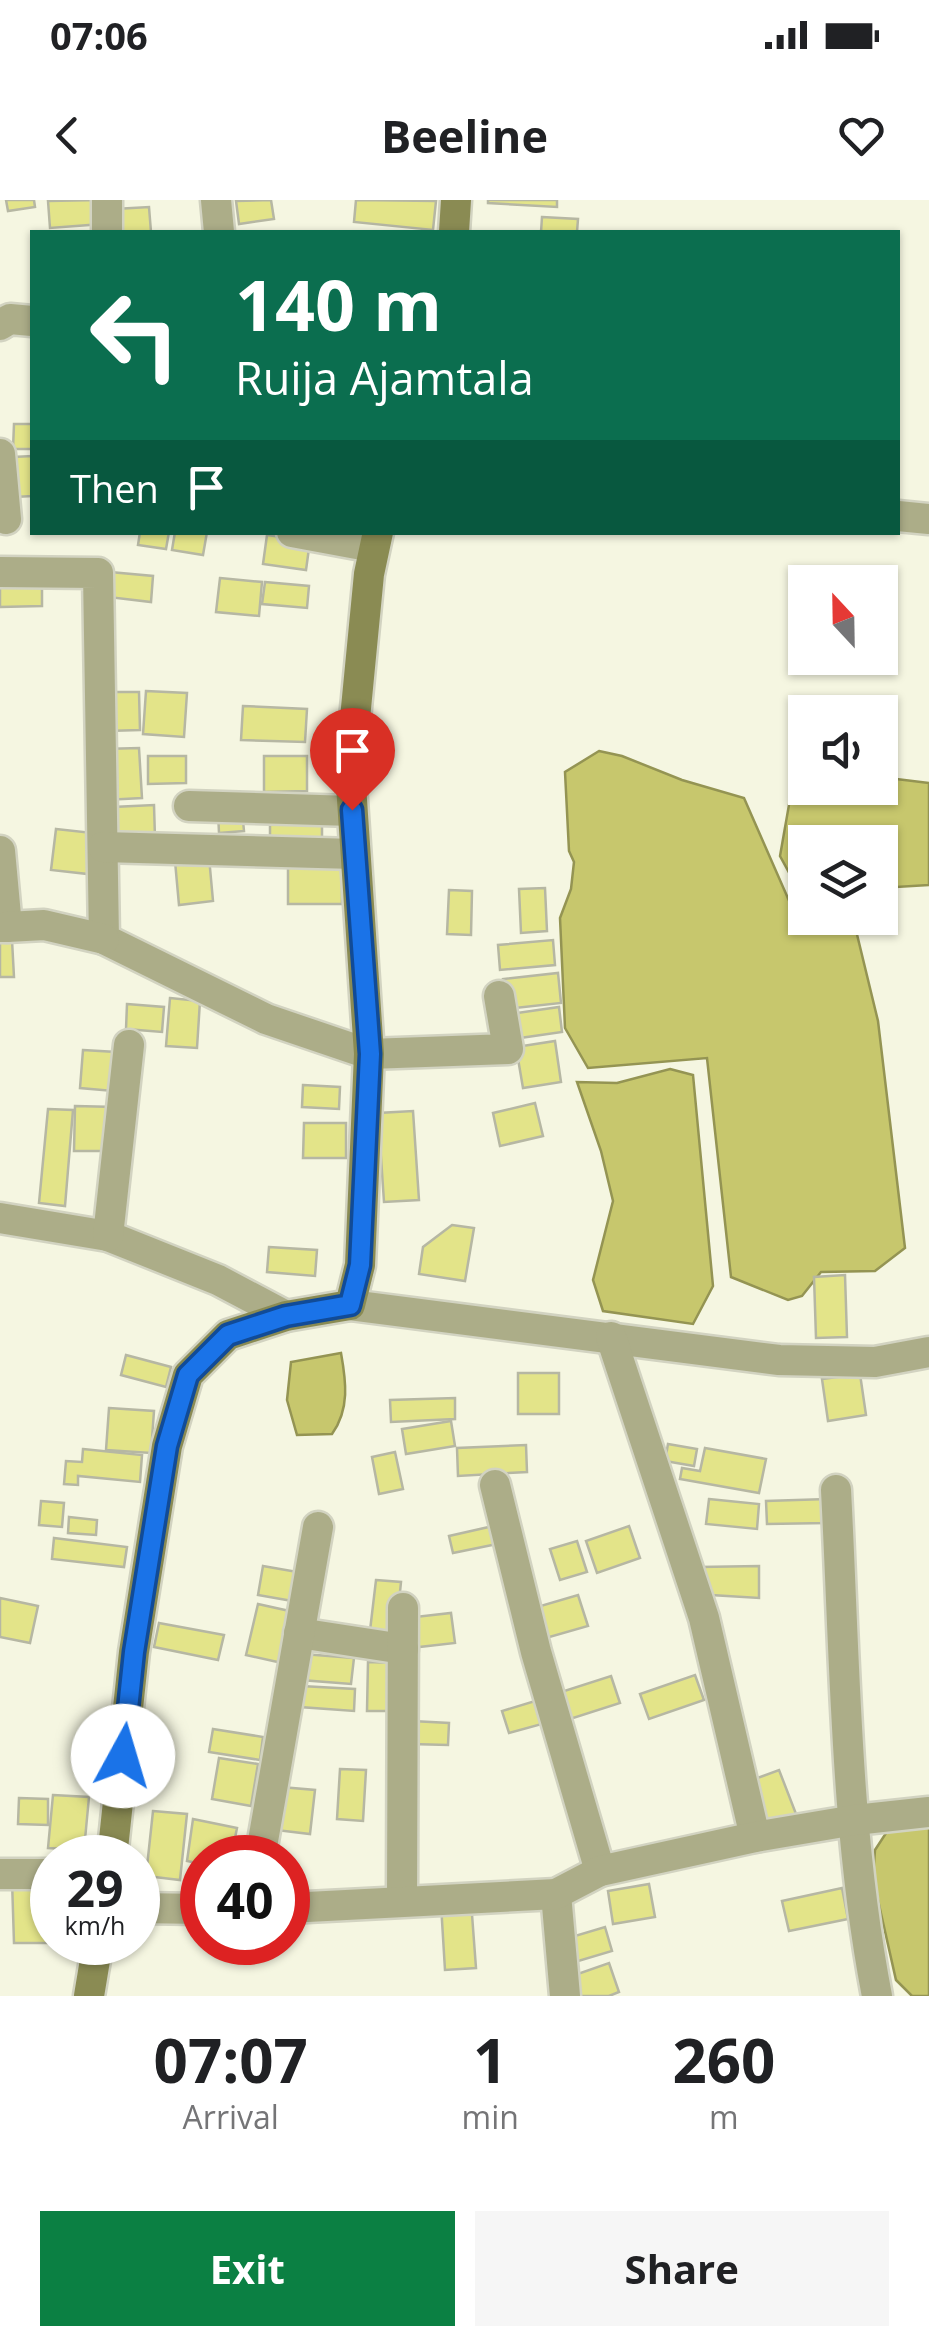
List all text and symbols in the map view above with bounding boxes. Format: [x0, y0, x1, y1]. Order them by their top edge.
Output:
text: 07:06 [50, 9, 148, 61]
text: Beeline [381, 105, 548, 166]
icon: back [40, 108, 95, 163]
icon: heart [834, 108, 889, 163]
text: 140 m [235, 256, 442, 352]
icon: left [70, 270, 200, 400]
text: Ruija Ajamtala [235, 347, 534, 408]
icon: arrive [179, 460, 234, 515]
text: Then [70, 462, 159, 514]
north arrow [788, 565, 898, 675]
map controls [788, 565, 898, 935]
button: sound [788, 695, 898, 805]
pin [310, 708, 395, 811]
icon: arrive [325, 723, 380, 778]
button: layers [788, 825, 898, 935]
position arrow [71, 1704, 175, 1808]
speed limit sign: 40 [180, 1835, 310, 1965]
text: 29 [66, 1854, 124, 1922]
text: km/h [65, 1908, 125, 1942]
text: 07:07 [154, 2019, 308, 2101]
text: 1 [473, 2019, 507, 2101]
text: 260 [672, 2019, 775, 2101]
text: Arrival [183, 2095, 279, 2138]
text: min [462, 2095, 519, 2138]
text: m [709, 2095, 739, 2138]
button: Exit [40, 2211, 455, 2326]
button: Share [475, 2211, 889, 2326]

